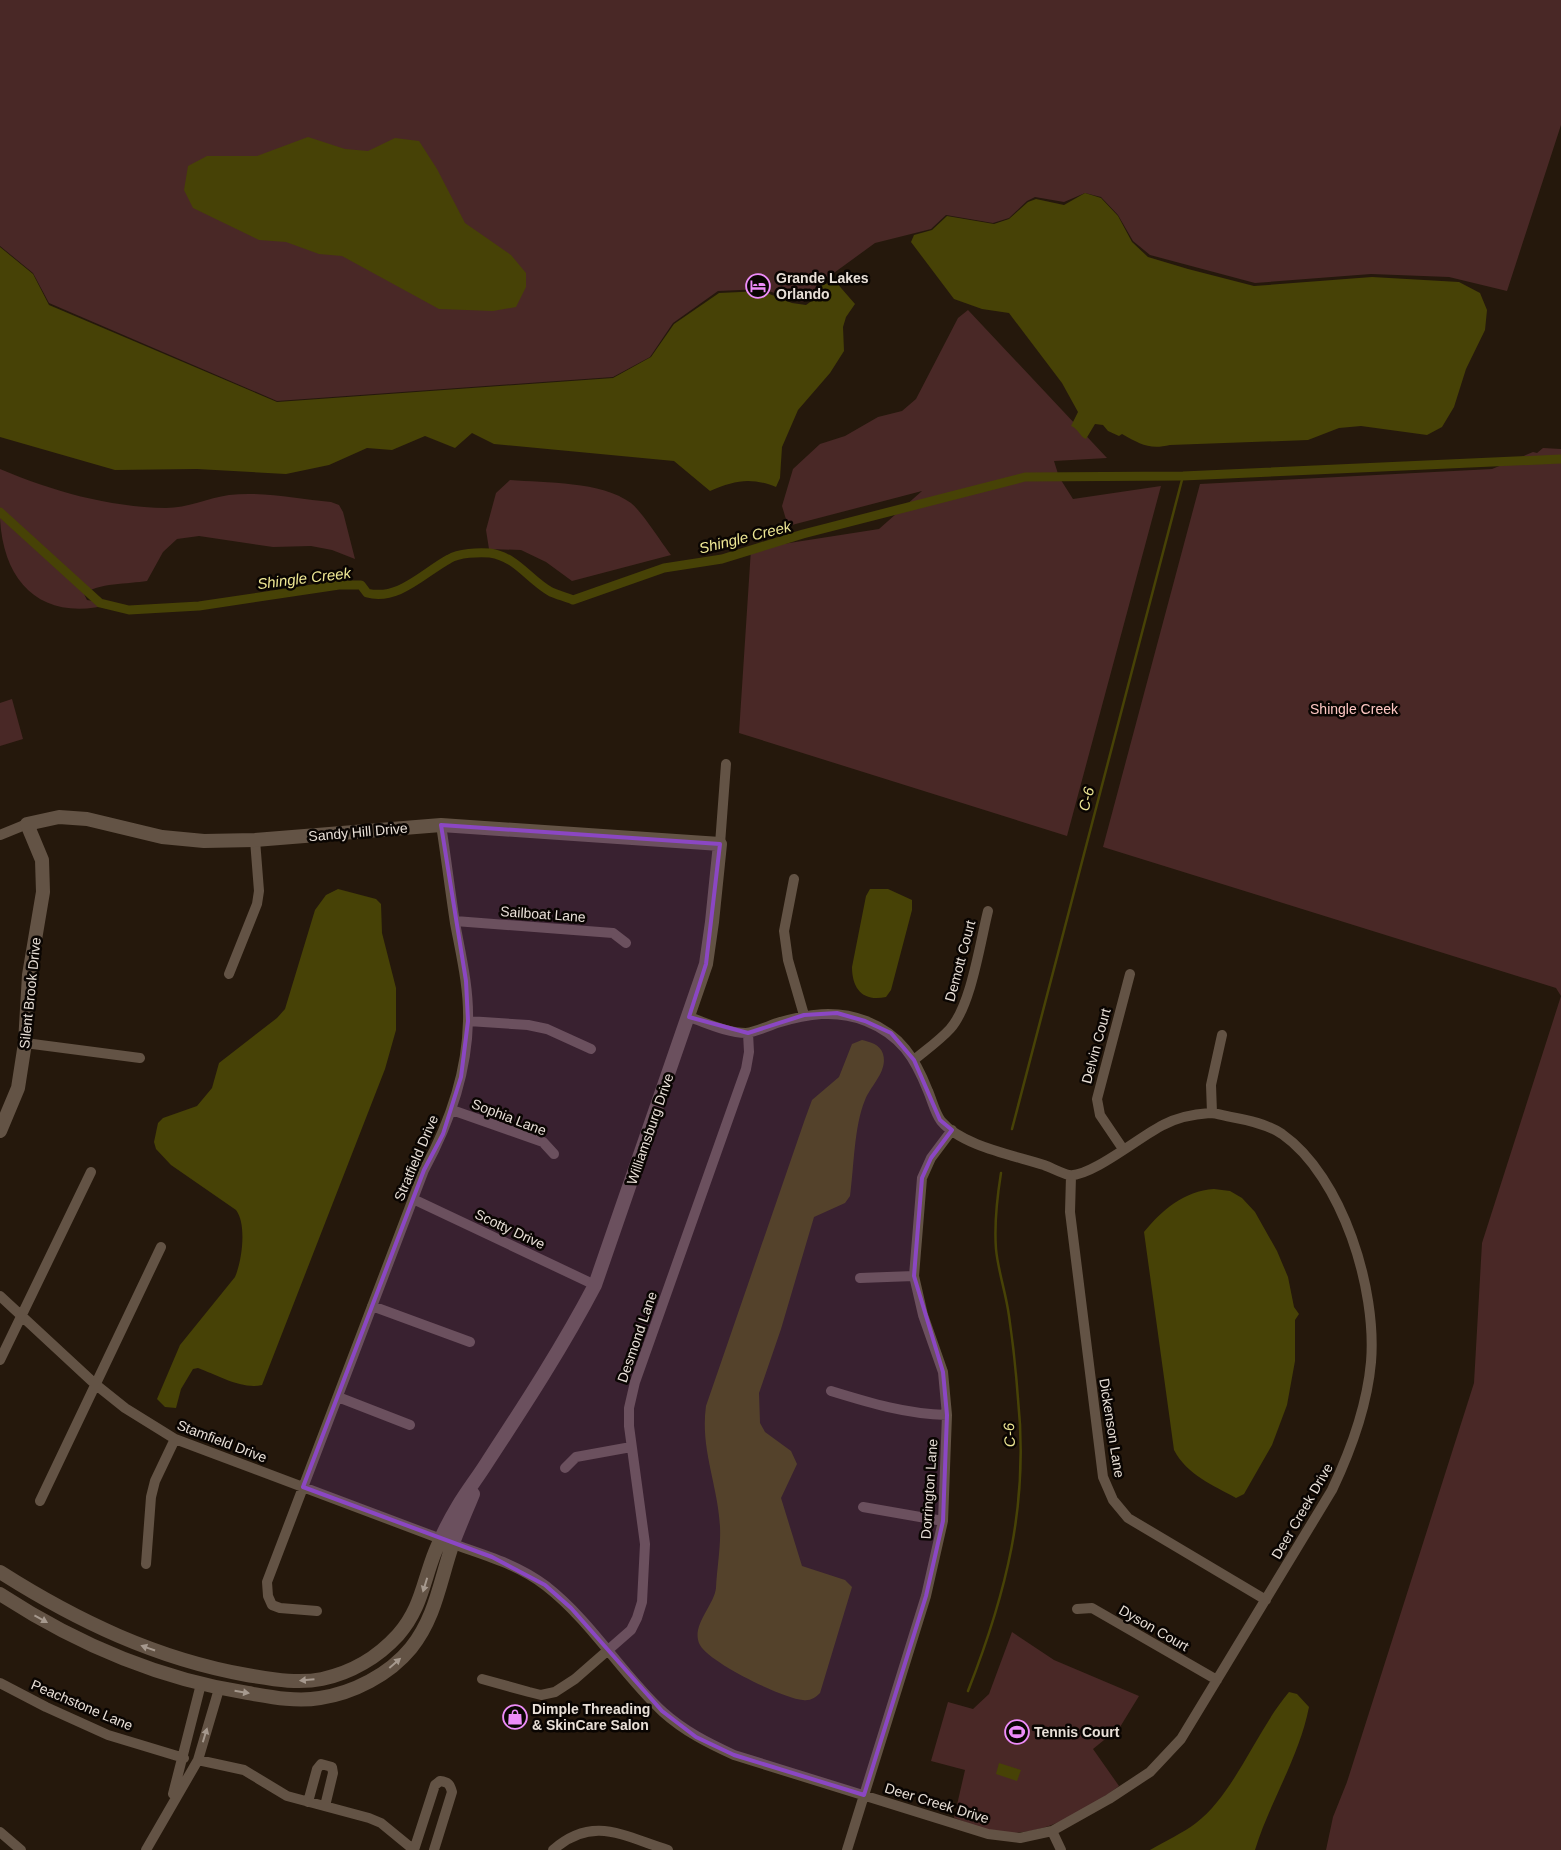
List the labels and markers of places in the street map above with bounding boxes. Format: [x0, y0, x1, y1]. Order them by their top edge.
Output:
place label: Grande Lakes Orlando [776, 270, 869, 302]
hotel icon: Grande Lakes Orlando [745, 273, 771, 299]
place label: Dimple Threading & SkinCare Salon [532, 1701, 650, 1733]
shop icon: Dimple Threading & SkinCare Salon [502, 1704, 528, 1730]
sports icon: Tennis Court [1004, 1719, 1030, 1745]
place label: Tennis Court [1034, 1724, 1120, 1740]

